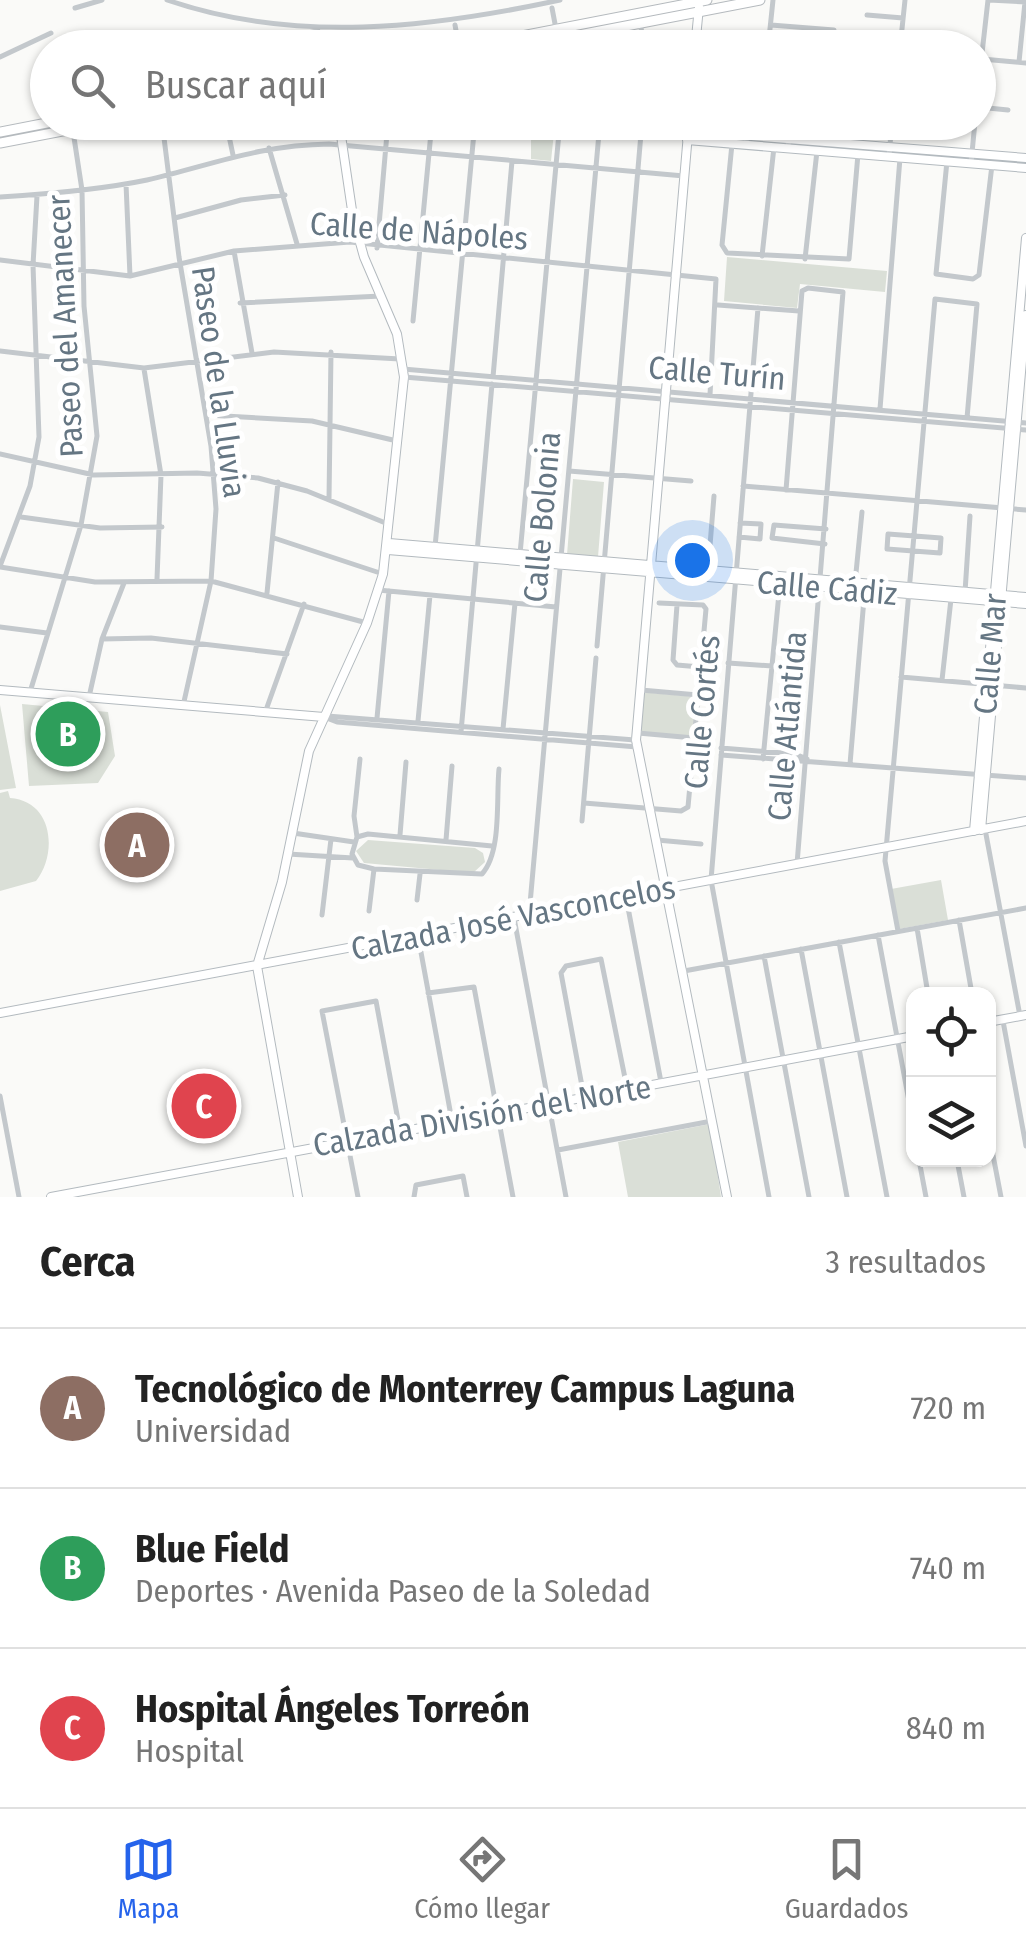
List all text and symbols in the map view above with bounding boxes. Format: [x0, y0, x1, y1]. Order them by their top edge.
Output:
search box [30, 30, 996, 140]
icon: search [65, 58, 120, 113]
text: Buscar aquí [145, 62, 327, 108]
street label: Paseo del Amanecer [39, 194, 91, 458]
street label: Calle de Nápoles [309, 204, 529, 258]
street label: Paseo de la Lluvia [184, 264, 254, 500]
street label: Calle Turín [647, 348, 787, 398]
street label: Calle Bolonia [516, 430, 568, 604]
your location [667, 535, 718, 586]
street label: Calle Cádiz [755, 563, 899, 613]
street label: Calle Mar [966, 592, 1014, 716]
street label: Calle Atlántida [760, 629, 814, 823]
street label: Calle Cortés [676, 633, 728, 791]
pin: B [36, 696, 100, 772]
pin: A [104, 808, 170, 882]
street label: Calzada José Vasconcelos [348, 868, 678, 968]
map controls [906, 987, 996, 1167]
button: locate [906, 987, 996, 1077]
pin: C [172, 1068, 236, 1144]
street label: Calzada División del Norte [310, 1068, 654, 1164]
button: layers [906, 1077, 996, 1167]
text: Cerca [40, 1237, 135, 1287]
text: 3 resultados [826, 1243, 986, 1281]
text: Tecnológico de Monterrey Campus Laguna [135, 1366, 795, 1412]
text: A [64, 1389, 81, 1427]
text: 720 m [910, 1389, 986, 1427]
text: Universidad [135, 1412, 291, 1450]
text: Blue Field [135, 1526, 289, 1572]
text: B [64, 1549, 81, 1587]
text: 740 m [910, 1549, 986, 1587]
text: Deportes · Avenida Paseo de la Soledad [135, 1572, 651, 1610]
text: Hospital Ángeles Torreón [135, 1686, 530, 1732]
text: C [64, 1709, 81, 1747]
text: 840 m [906, 1709, 986, 1747]
text: Hospital [135, 1732, 244, 1770]
tab: Mapa [117, 1832, 179, 1925]
tab: Cómo llegar [414, 1832, 550, 1925]
tab: Guardados [785, 1832, 909, 1925]

